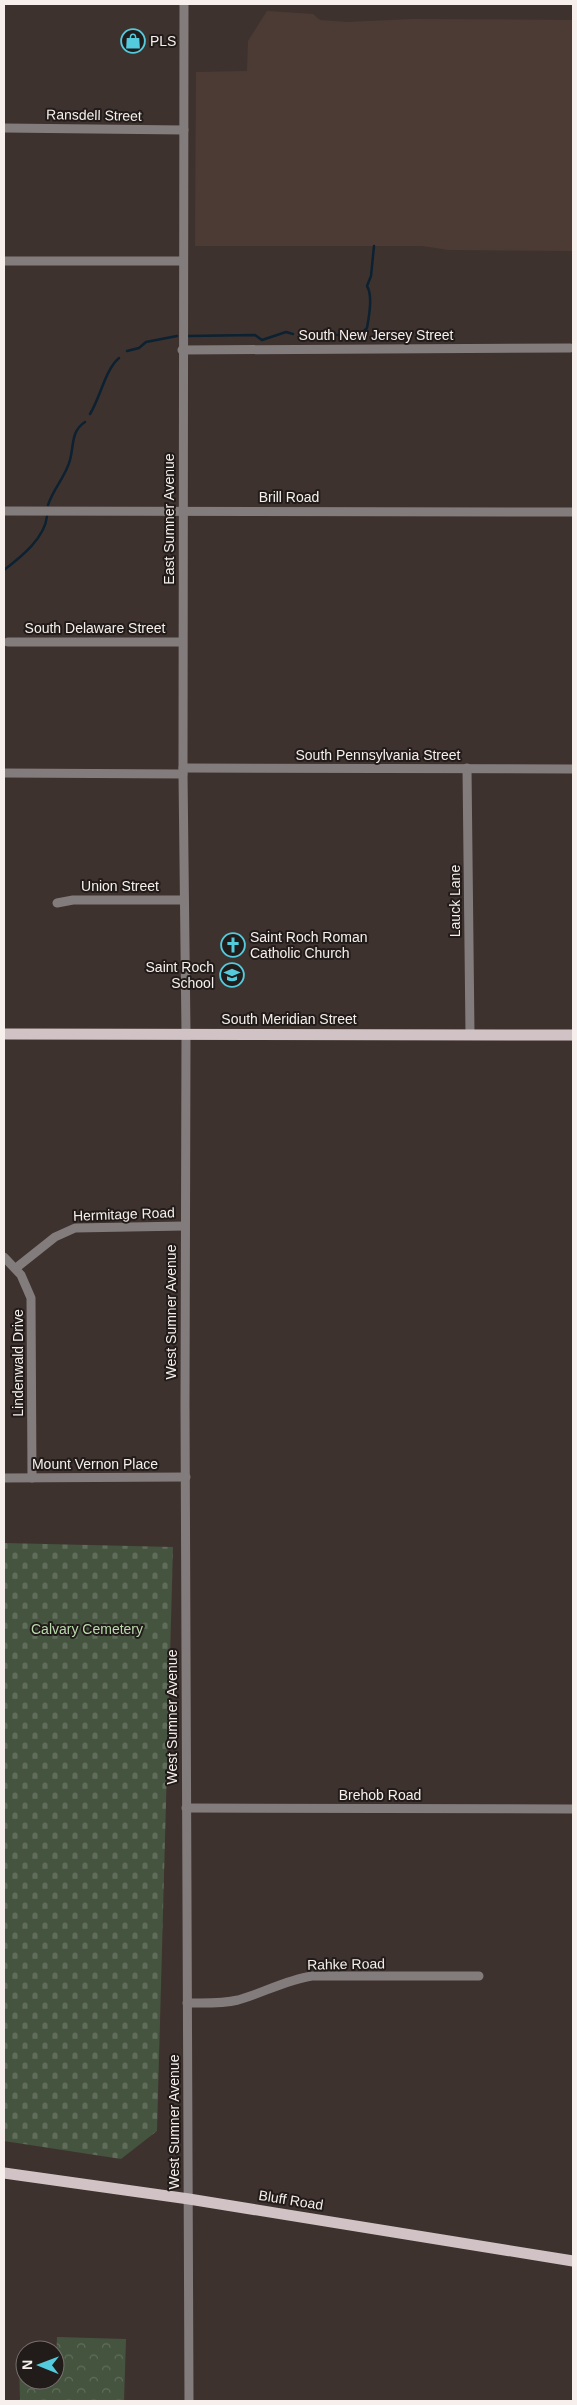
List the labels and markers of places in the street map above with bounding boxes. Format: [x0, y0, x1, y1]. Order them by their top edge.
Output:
shop icon: PLS [120, 28, 146, 54]
place label: PLS [150, 33, 176, 49]
place label: Saint Roch Roman Catholic Church [250, 929, 368, 961]
church icon: Saint Roch Roman Catholic Church [220, 932, 246, 958]
place label: Saint Roch School [146, 959, 214, 991]
school or university icon: Saint Roch School [219, 962, 245, 988]

